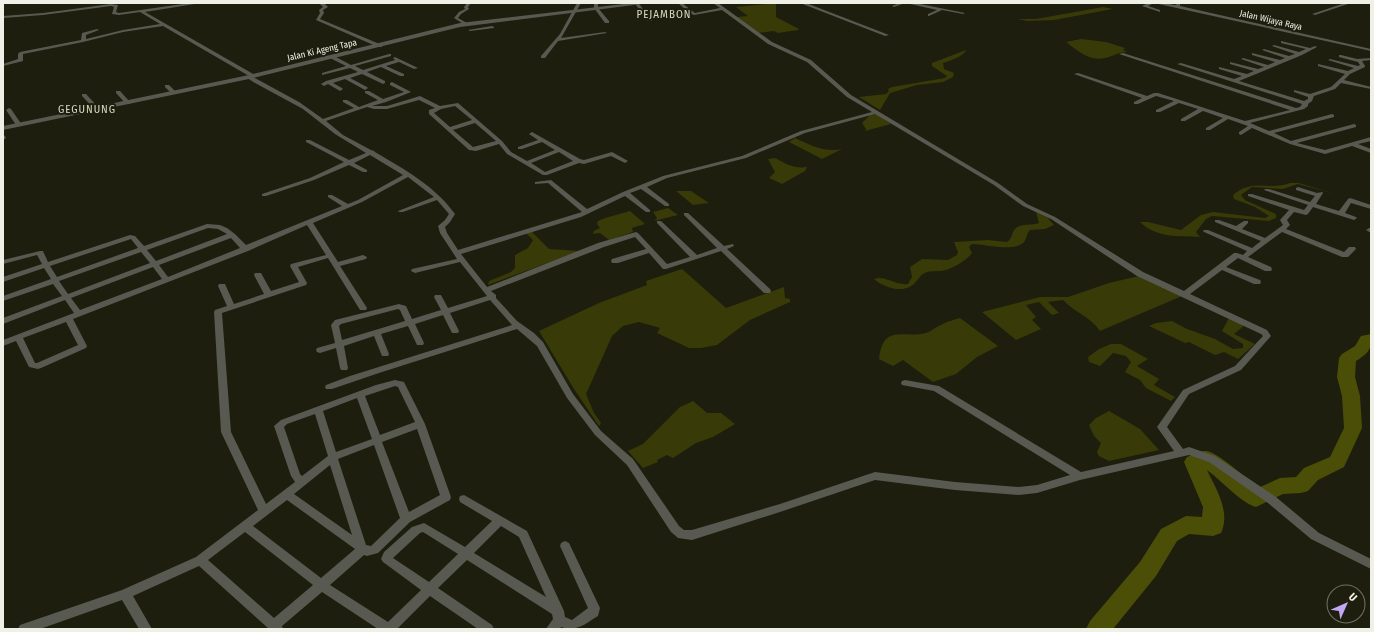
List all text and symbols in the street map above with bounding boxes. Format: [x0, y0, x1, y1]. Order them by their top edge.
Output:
district label: PEJAMBON [636, 8, 692, 21]
street label: Jalan Wijaya Raya [1239, 8, 1304, 32]
street label: Jalan Ki Ageng Tapa [286, 37, 358, 63]
district label: GEGUNUNG [58, 103, 116, 116]
north arrow [1326, 584, 1366, 624]
text: U [1346, 590, 1360, 604]

